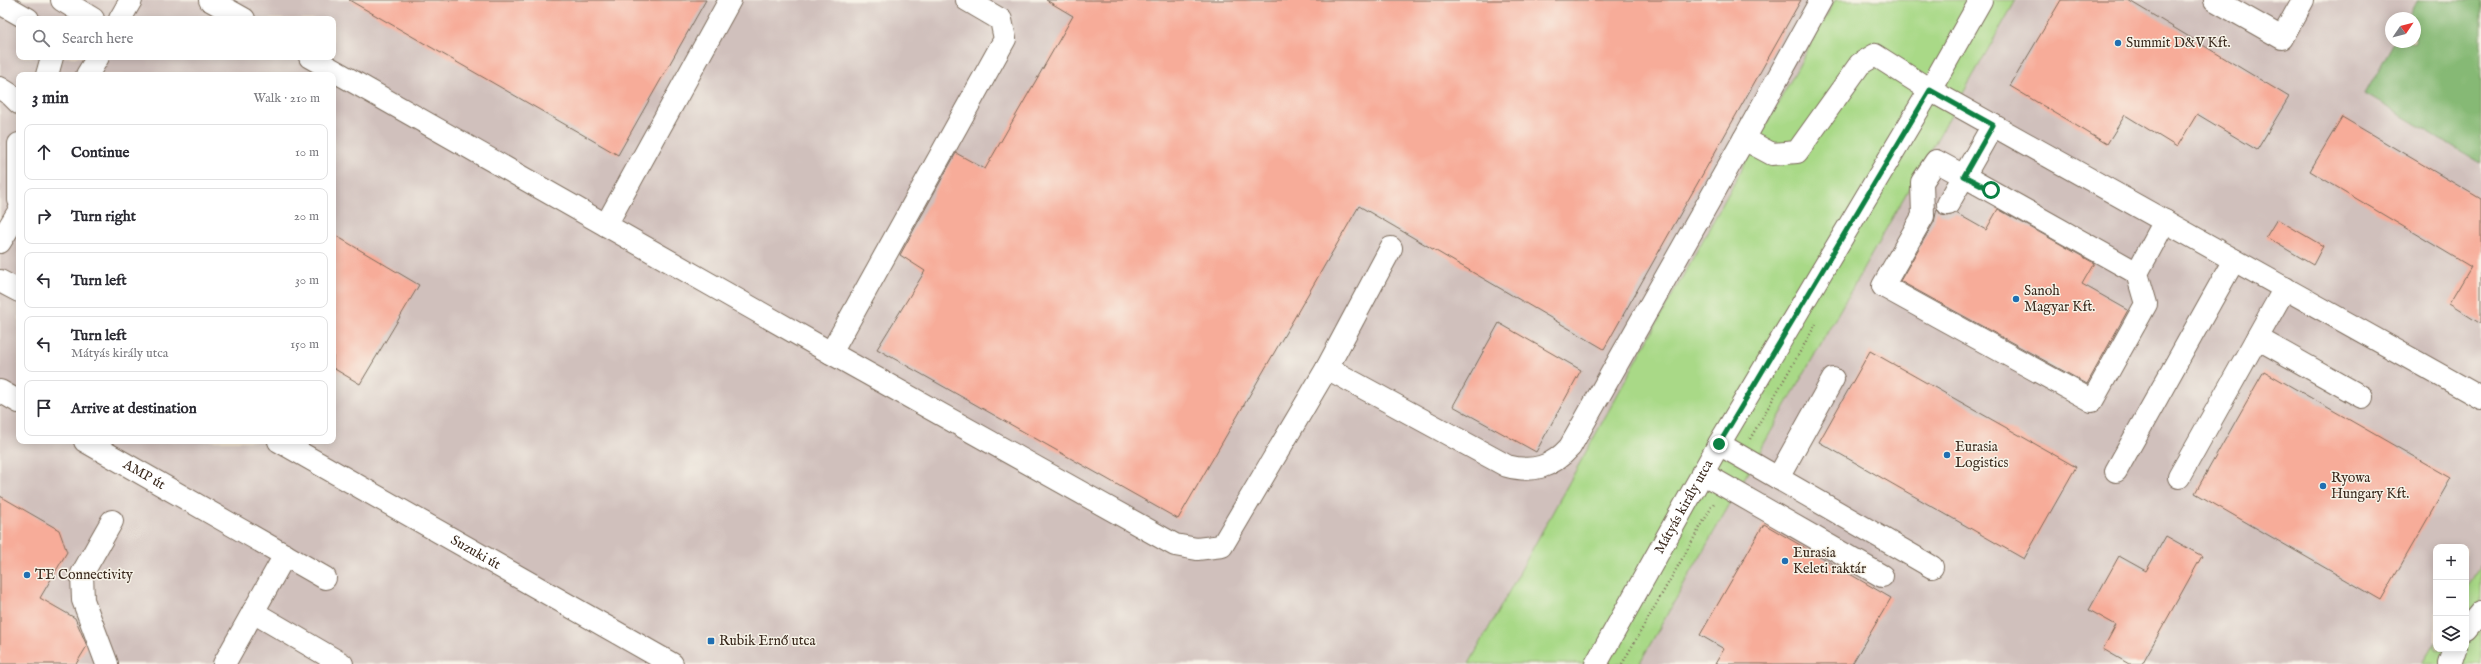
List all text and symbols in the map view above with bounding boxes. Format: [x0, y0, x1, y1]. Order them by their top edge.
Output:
north arrow [2385, 12, 2421, 48]
search box [16, 16, 336, 60]
icon: search [30, 27, 52, 49]
text: Search here [62, 29, 133, 48]
place label: Summit D&V Kft. [2126, 34, 2231, 52]
marker: Summit D&V Kft. [2113, 38, 2123, 48]
text: 3 min [32, 88, 69, 109]
text: Walk · 210 m [254, 90, 320, 107]
icon: ahead [33, 141, 55, 163]
text: Continue [71, 143, 129, 162]
text: 10 m [295, 144, 319, 161]
route start [1982, 181, 2000, 199]
icon: right [33, 205, 55, 227]
text: Turn right [71, 207, 136, 226]
text: 20 m [294, 208, 319, 225]
icon: left [33, 269, 55, 291]
text: Turn left [71, 271, 127, 290]
text: 30 m [295, 272, 319, 289]
place label: Sanoh Magyar Kft. [2024, 282, 2095, 316]
marker: Sanoh Magyar Kft. [2011, 294, 2021, 304]
text: Turn left [71, 326, 127, 345]
icon: left [33, 333, 55, 355]
text: 150 m [290, 336, 319, 353]
text: Mátyás király utca [71, 345, 168, 362]
icon: arrive [33, 397, 55, 419]
text: Arrive at destination [71, 399, 197, 418]
route end [1710, 435, 1728, 453]
place label: Eurasia Logistics [1955, 438, 2008, 472]
marker: Eurasia Logistics [1942, 450, 1952, 460]
street label: AMP út [119, 455, 169, 494]
street label: Mátyás király utca [1650, 456, 1718, 557]
place label: Ryowa Hungary Kft. [2331, 469, 2409, 503]
marker: Ryowa Hungary Kft. [2318, 481, 2328, 491]
street label: Suzuki út [447, 531, 504, 574]
place label: Eurasia Keleti raktár [1793, 544, 1866, 578]
map controls [2433, 544, 2469, 652]
button: + [2433, 544, 2469, 580]
marker: Eurasia Keleti raktár [1780, 556, 1790, 566]
place label: TE Connectivity [35, 566, 133, 584]
marker: TE Connectivity [22, 570, 32, 580]
button: − [2433, 580, 2469, 616]
button: layers [2433, 616, 2469, 652]
place label: Rubik Ernő utca [719, 632, 817, 650]
marker: Rubik Ernő utca [706, 636, 716, 646]

